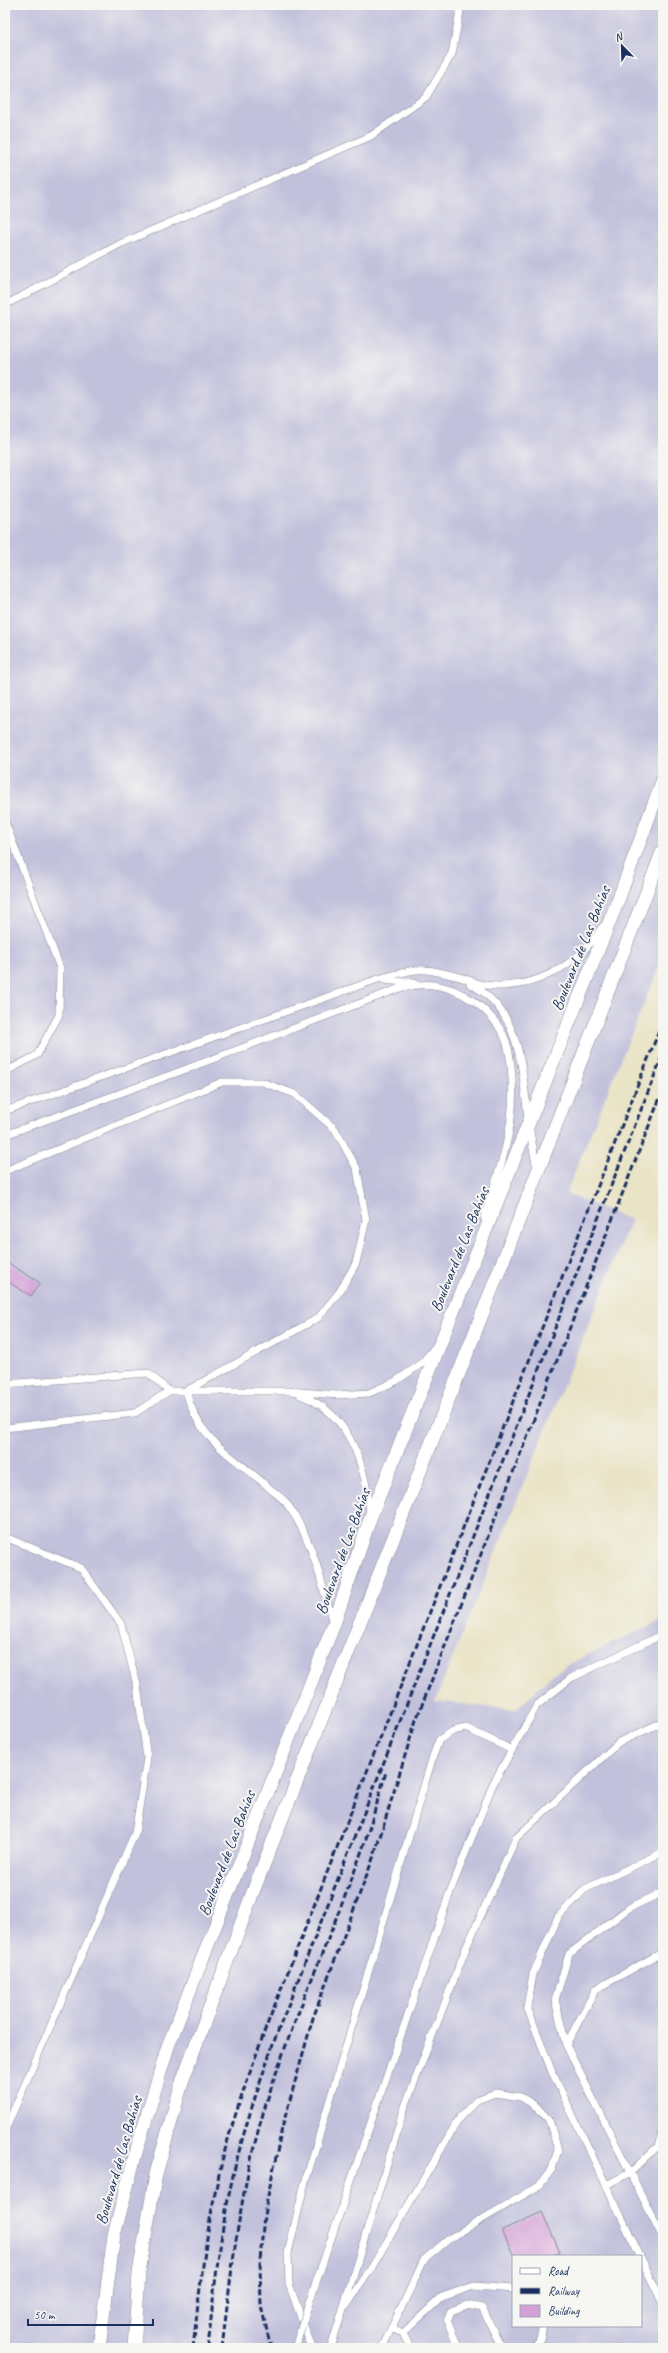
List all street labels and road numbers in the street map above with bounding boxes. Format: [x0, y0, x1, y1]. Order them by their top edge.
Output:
street label: Boulevard de Las Bahías [547, 882, 616, 1013]
street label: Boulevard de Las Bahías [426, 1183, 495, 1314]
street label: Boulevard de Las Bahías [311, 1484, 375, 1617]
street label: Boulevard de Las Bahías [194, 1787, 260, 1919]
street label: Boulevard de Las Bahías [91, 2093, 147, 2227]

